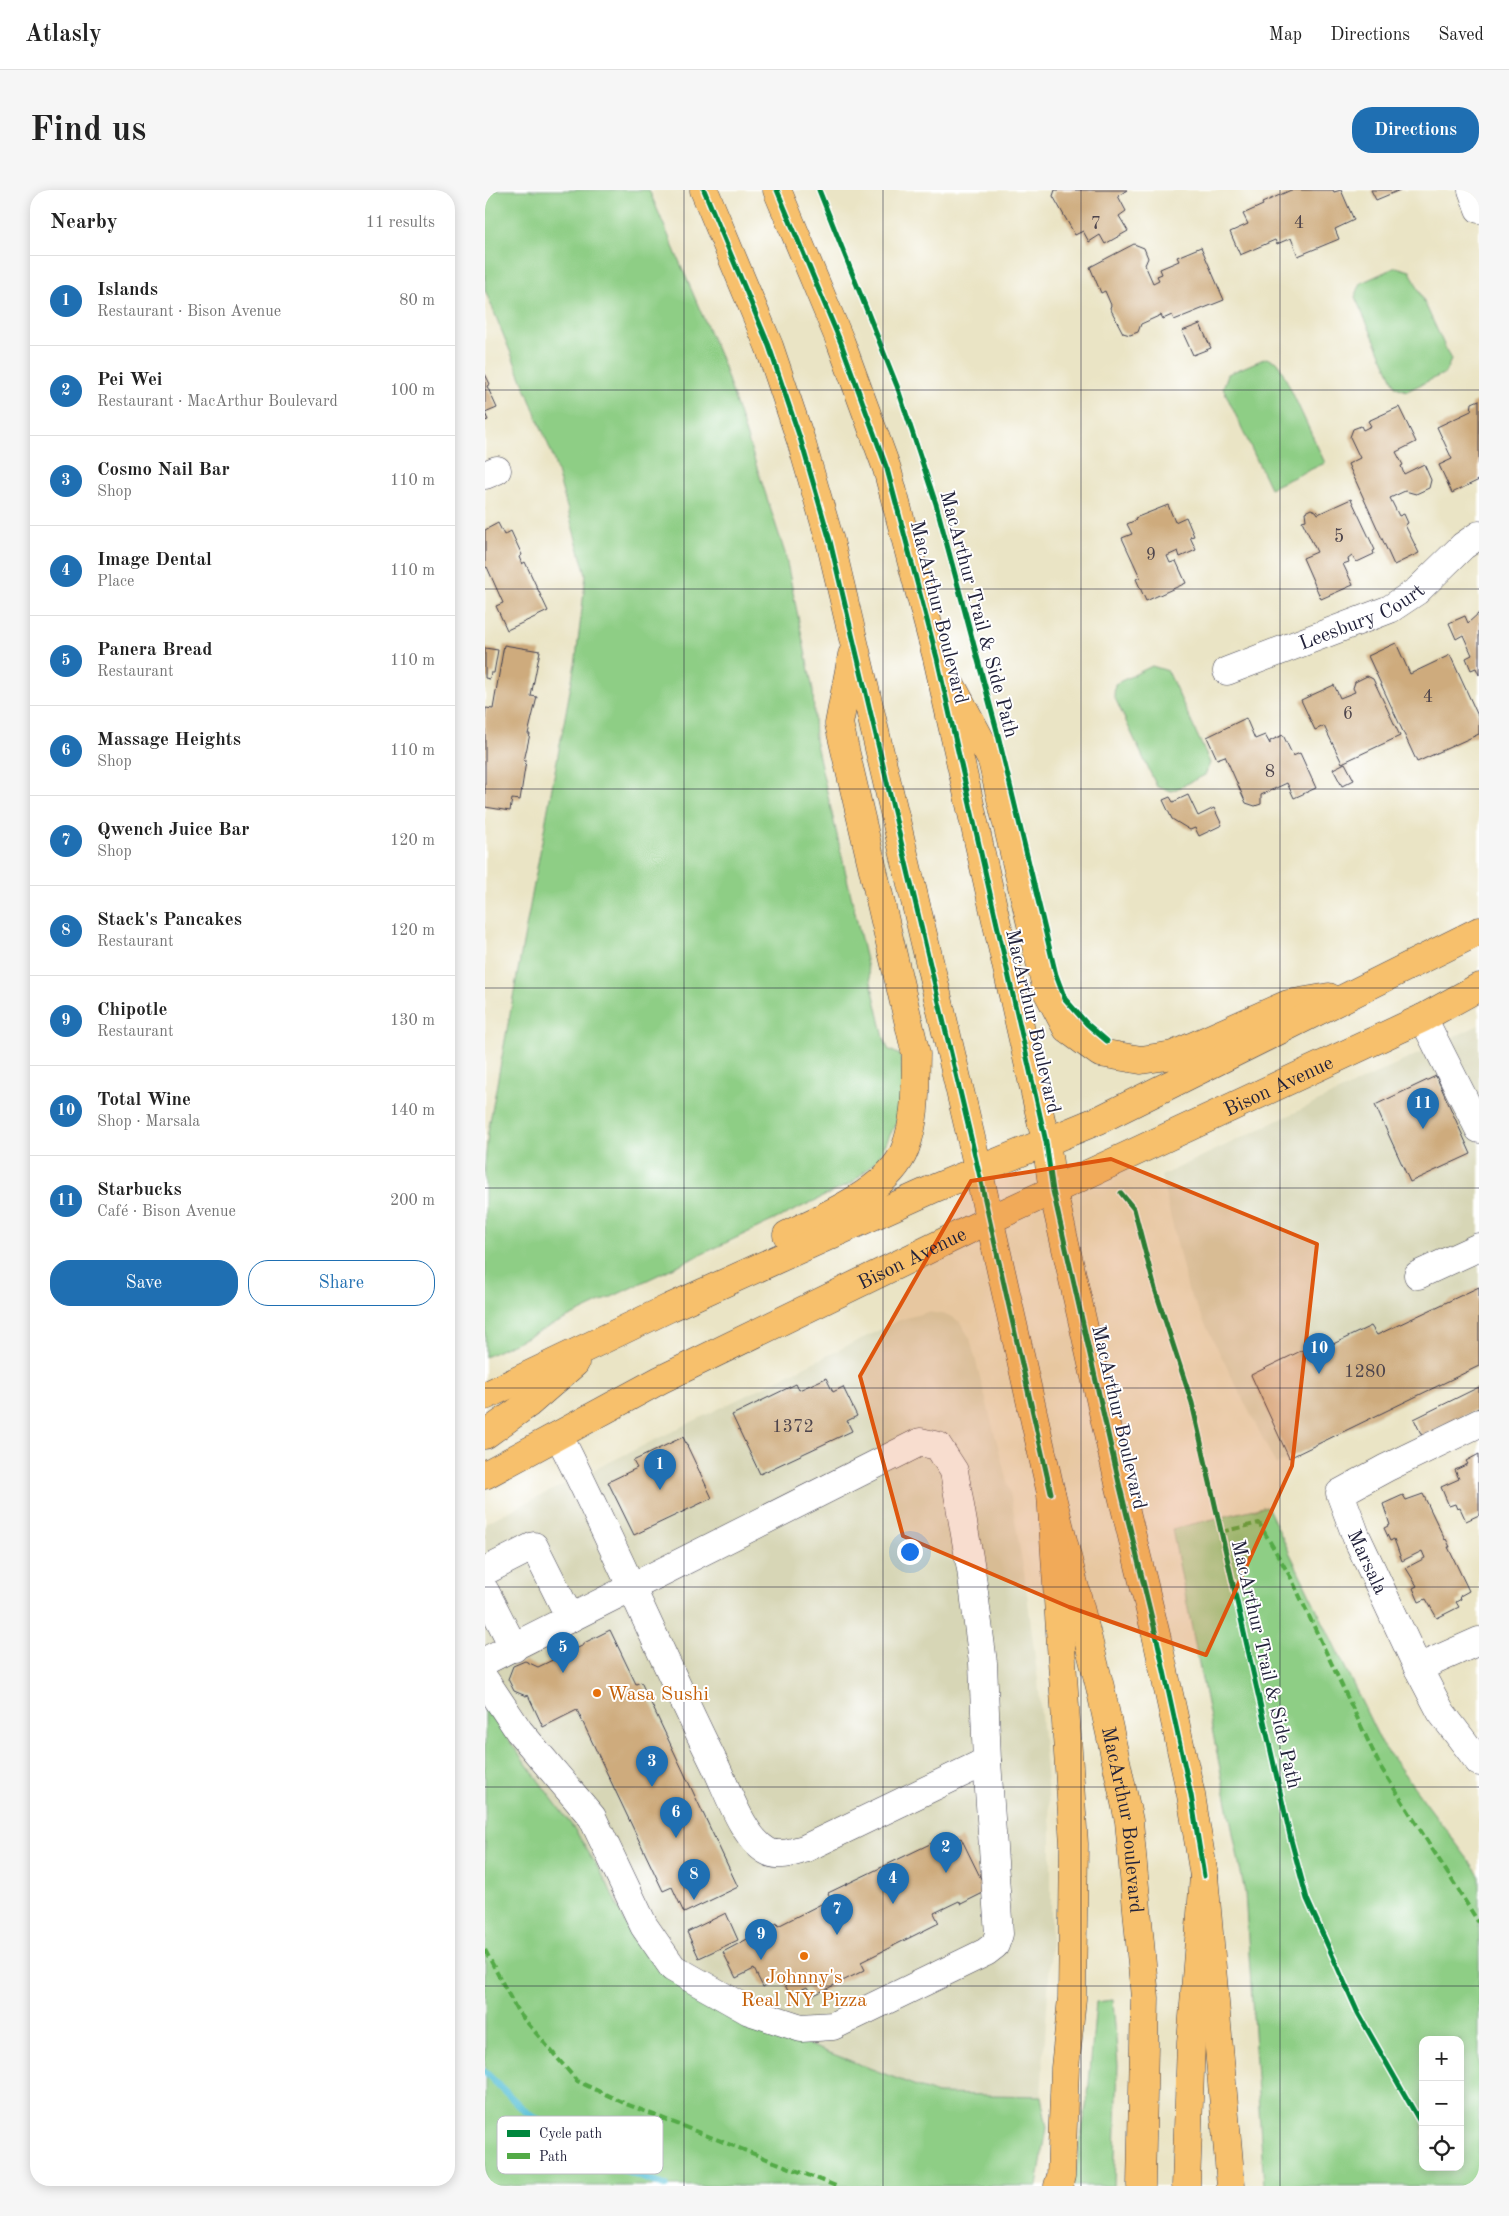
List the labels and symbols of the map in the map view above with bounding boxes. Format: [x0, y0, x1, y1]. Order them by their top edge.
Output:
house number: 4 [1294, 214, 1304, 232]
house number: 7 [1091, 215, 1101, 233]
street label: MacArthur Trail & Side Path [935, 489, 1021, 740]
street label: MacArthur Boulevard [906, 519, 971, 706]
house number: 5 [1334, 528, 1344, 546]
house number: 9 [1146, 546, 1156, 564]
street label: Leesbury Court [1297, 581, 1429, 655]
house number: 4 [1423, 688, 1433, 706]
house number: 6 [1343, 705, 1353, 723]
house number: 8 [1265, 763, 1275, 781]
street label: MacArthur Boulevard [1001, 927, 1063, 1116]
street label: Bison Avenue [1221, 1053, 1337, 1121]
pin: 11 [1407, 1088, 1439, 1129]
street label: Bison Avenue [855, 1225, 970, 1294]
street label: MacArthur Boulevard [1087, 1323, 1149, 1512]
pin: 10 [1303, 1333, 1335, 1374]
house number: 1280 [1344, 1363, 1386, 1381]
house number: 1372 [772, 1418, 814, 1436]
pin: 1 [644, 1449, 676, 1490]
street label: Marsala [1343, 1527, 1390, 1598]
street label: MacArthur Trail & Side Path [1227, 1538, 1303, 1791]
your location [897, 1539, 923, 1565]
pin: 5 [547, 1632, 579, 1673]
place label: Wasa Sushi [607, 1685, 709, 1705]
marker: Wasa Sushi [591, 1687, 603, 1699]
street label: MacArthur Boulevard [1097, 1725, 1145, 1914]
pin: 3 [636, 1746, 668, 1787]
pin: 6 [660, 1797, 692, 1838]
pin: 2 [930, 1832, 962, 1873]
pin: 8 [678, 1859, 710, 1900]
pin: 4 [877, 1863, 909, 1904]
pin: 7 [821, 1894, 853, 1935]
pin: 9 [745, 1919, 777, 1960]
marker: Johnny's Real NY Pizza [798, 1950, 810, 1962]
place label: Johnny's Real NY Pizza [741, 1968, 867, 2011]
legend [497, 2116, 663, 2174]
text: Cycle path [539, 2127, 602, 2141]
text: Path [539, 2150, 568, 2164]

